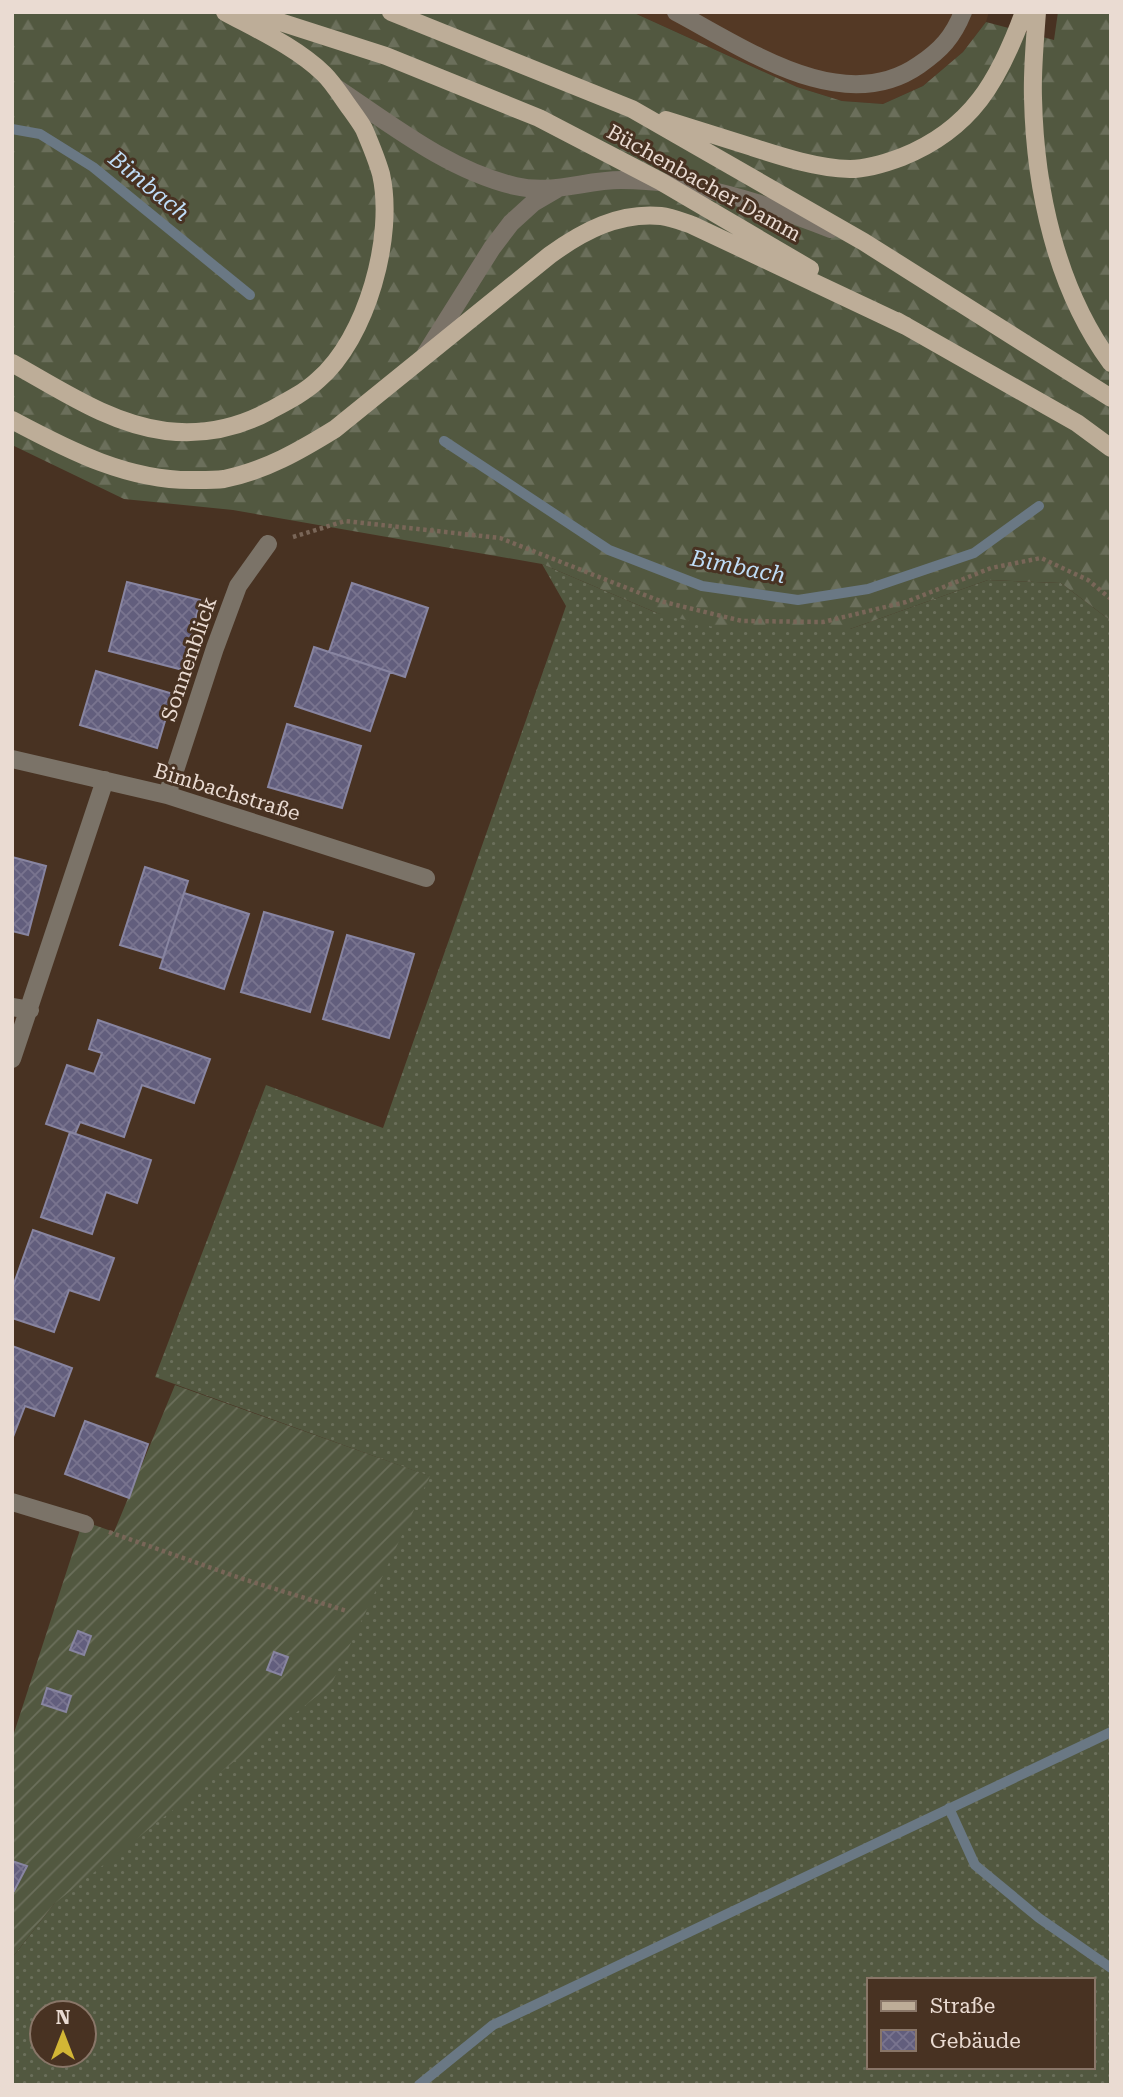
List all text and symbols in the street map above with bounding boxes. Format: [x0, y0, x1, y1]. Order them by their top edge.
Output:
street label: Büchenbacher Damm [603, 120, 805, 246]
water label: Bimbach [102, 145, 195, 227]
water label: Bimbach [687, 544, 788, 589]
street label: Sonnenblick [157, 594, 221, 724]
street label: Bimbachstraße [151, 758, 303, 826]
legend [867, 1978, 1095, 2069]
text: Straße [930, 1994, 995, 2018]
north arrow [28, 1999, 98, 2069]
text: N [56, 2006, 71, 2029]
text: Gebäude [930, 2029, 1021, 2053]

